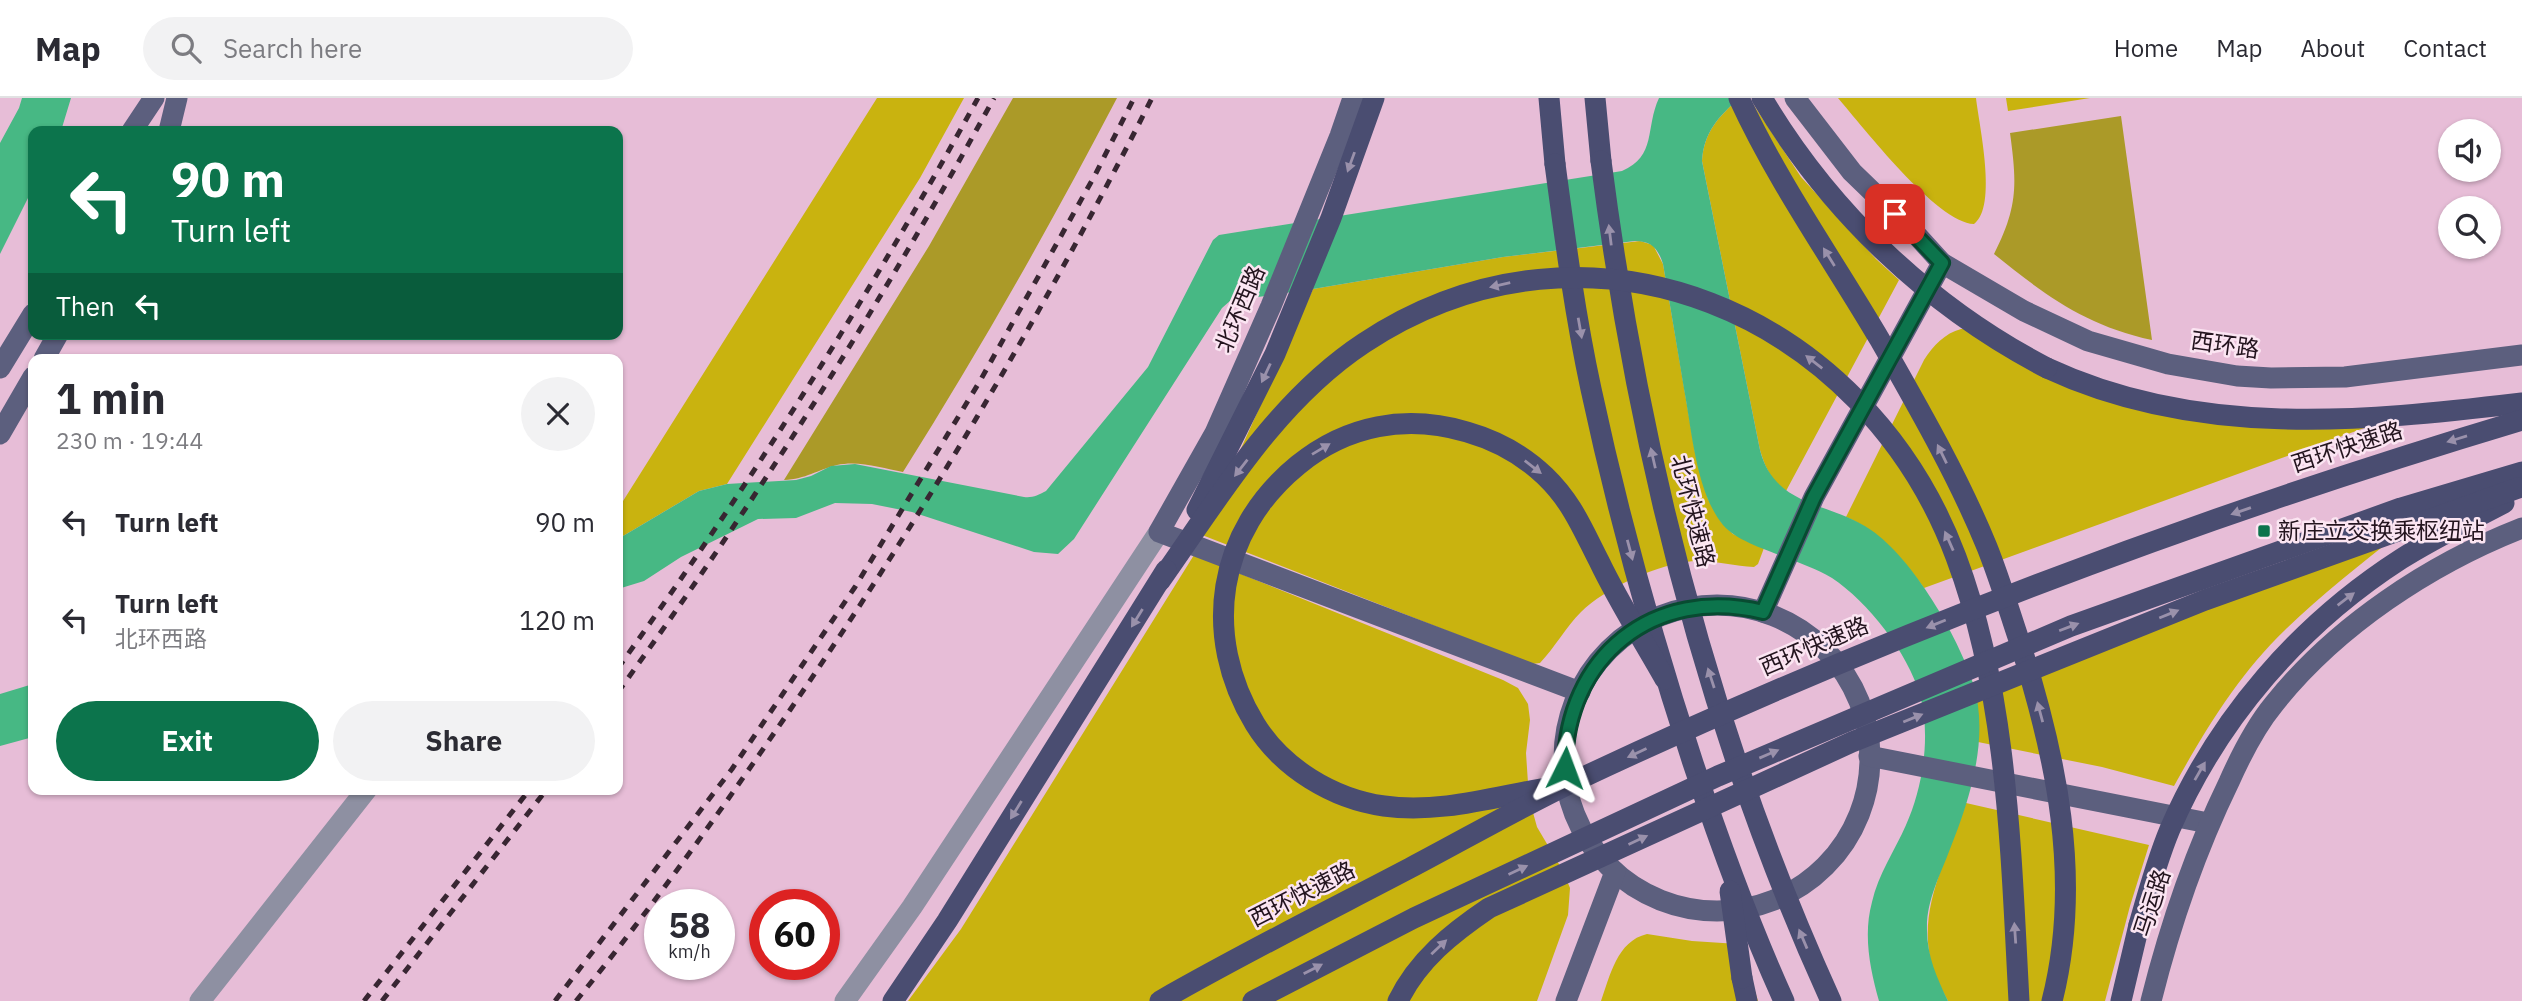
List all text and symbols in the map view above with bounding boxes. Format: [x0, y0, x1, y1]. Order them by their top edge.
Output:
search box [143, 17, 633, 80]
text: Map [35, 27, 101, 70]
icon: search [167, 29, 205, 67]
text: Search here [223, 31, 362, 65]
text: Home [2114, 32, 2178, 64]
text: Map [2216, 32, 2262, 64]
text: About [2300, 32, 2365, 64]
text: Contact [2403, 32, 2487, 64]
map controls [2438, 119, 2501, 259]
button: sound [2438, 119, 2501, 182]
text: 90 m [171, 147, 285, 210]
one-way arrow [1345, 152, 1356, 173]
icon: left [56, 154, 147, 245]
pin [1865, 184, 1925, 244]
icon: arrive [1876, 195, 1914, 233]
button: search [2438, 196, 2501, 259]
text: Turn left [171, 209, 291, 251]
one-way arrow [1605, 224, 1616, 246]
one-way arrow [1823, 247, 1836, 266]
street label: 北环西路 [1207, 260, 1271, 357]
one-way arrow [1489, 280, 1511, 291]
icon: left [129, 287, 167, 325]
text: Then [56, 289, 115, 323]
one-way arrow [1574, 317, 1585, 339]
street label: 西环路 [2189, 324, 2261, 364]
one-way arrow [1805, 355, 1823, 369]
one-way arrow [1260, 363, 1271, 383]
text: 1 min [56, 371, 166, 426]
button: close [521, 377, 595, 451]
street label: 西环快速路 [2287, 414, 2406, 478]
text: 230 m · 19:44 [56, 425, 203, 455]
one-way arrow [2446, 435, 2467, 445]
one-way arrow [1312, 442, 1331, 455]
one-way arrow [1936, 444, 1947, 464]
one-way arrow [1647, 447, 1658, 469]
street label: 北环快速路 [1666, 451, 1722, 570]
one-way arrow [1233, 458, 1248, 476]
one-way arrow [1524, 459, 1542, 474]
icon: left [56, 503, 94, 541]
text: Turn left [115, 505, 218, 539]
text: 90 m [535, 505, 595, 539]
one-way arrow [2230, 506, 2251, 517]
place label: 新庄立交换乘枢纽站 [2278, 515, 2485, 545]
marker: 新庄立交换乘枢纽站 [2256, 523, 2272, 539]
one-way arrow [1943, 531, 1954, 552]
one-way arrow [1626, 539, 1636, 560]
text: Turn left [115, 586, 218, 620]
one-way arrow [2337, 592, 2355, 606]
icon: left [56, 601, 94, 639]
text: 120 m [519, 603, 595, 637]
one-way arrow [1131, 608, 1144, 627]
street label: 西环快速路 [1755, 609, 1872, 681]
one-way arrow [2159, 609, 2180, 620]
one-way arrow [1925, 619, 1946, 630]
one-way arrow [2058, 622, 2079, 633]
text: 北环西路 [115, 623, 207, 653]
one-way arrow [1705, 667, 1716, 688]
button: Exit [56, 701, 319, 781]
button: Share [333, 701, 595, 781]
one-way arrow [2035, 701, 2045, 722]
one-way arrow [1903, 712, 1924, 723]
position arrow [1528, 731, 1602, 805]
one-way arrow [1627, 747, 1647, 759]
one-way arrow [1759, 748, 1779, 760]
one-way arrow [2194, 762, 2206, 781]
one-way arrow [1010, 801, 1023, 820]
one-way arrow [1628, 834, 1648, 846]
street label: 西环快速路 [1244, 854, 1360, 933]
one-way arrow [1508, 864, 1528, 875]
street label: 马运路 [2126, 865, 2176, 940]
speed limit sign: 60 [749, 889, 840, 980]
text: 58 [668, 902, 711, 948]
one-way arrow [2010, 922, 2021, 944]
one-way arrow [1797, 928, 1808, 949]
one-way arrow [1430, 939, 1448, 955]
text: km/h [668, 940, 711, 963]
one-way arrow [1303, 964, 1323, 975]

